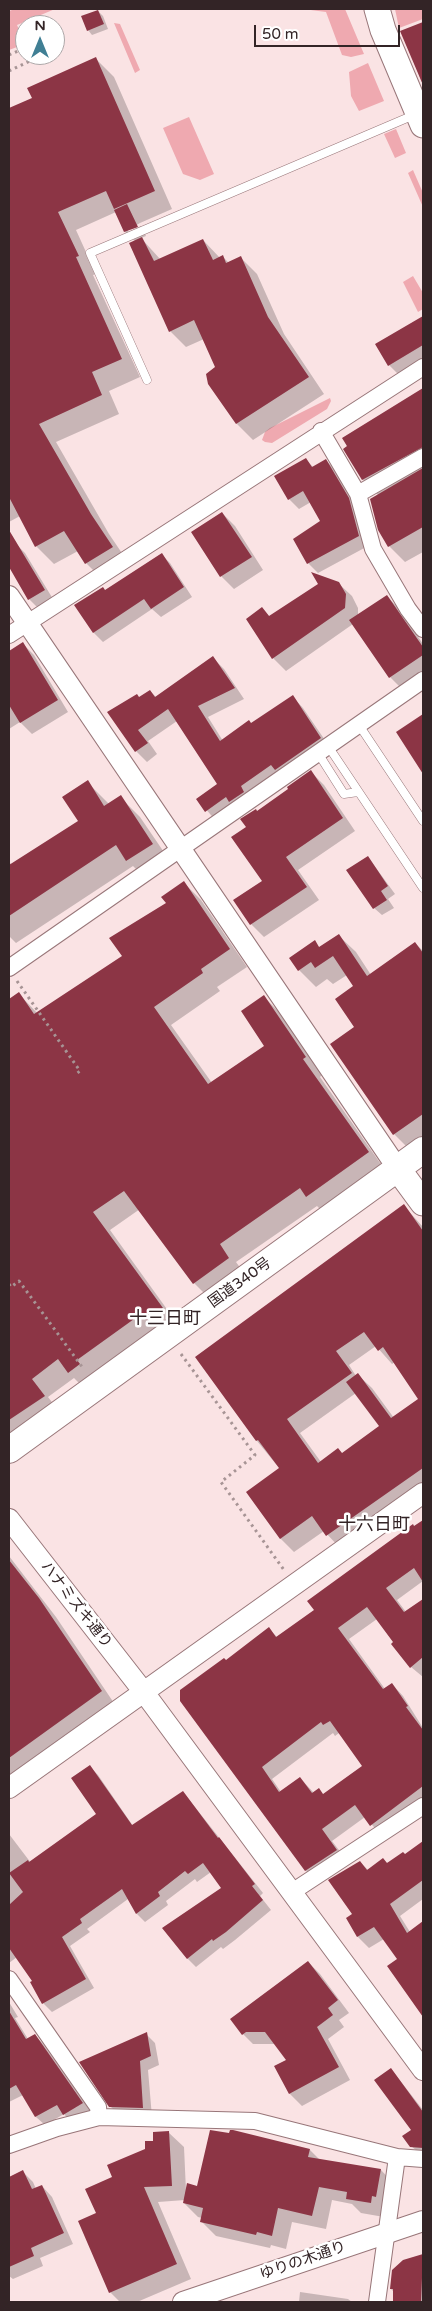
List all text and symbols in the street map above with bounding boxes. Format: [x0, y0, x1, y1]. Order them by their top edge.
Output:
north arrow [15, 15, 65, 65]
scale bar [257, 15, 403, 47]
text: N [34, 17, 46, 34]
text: 50 m [262, 25, 299, 43]
street label: 国道340号 [205, 1254, 275, 1312]
district label: 十三日町 [129, 1308, 201, 1330]
district label: 十六日町 [338, 1514, 410, 1536]
street label: ハナミズキ通り [37, 1558, 115, 1652]
street label: ゆりの木通り [258, 2238, 348, 2284]

